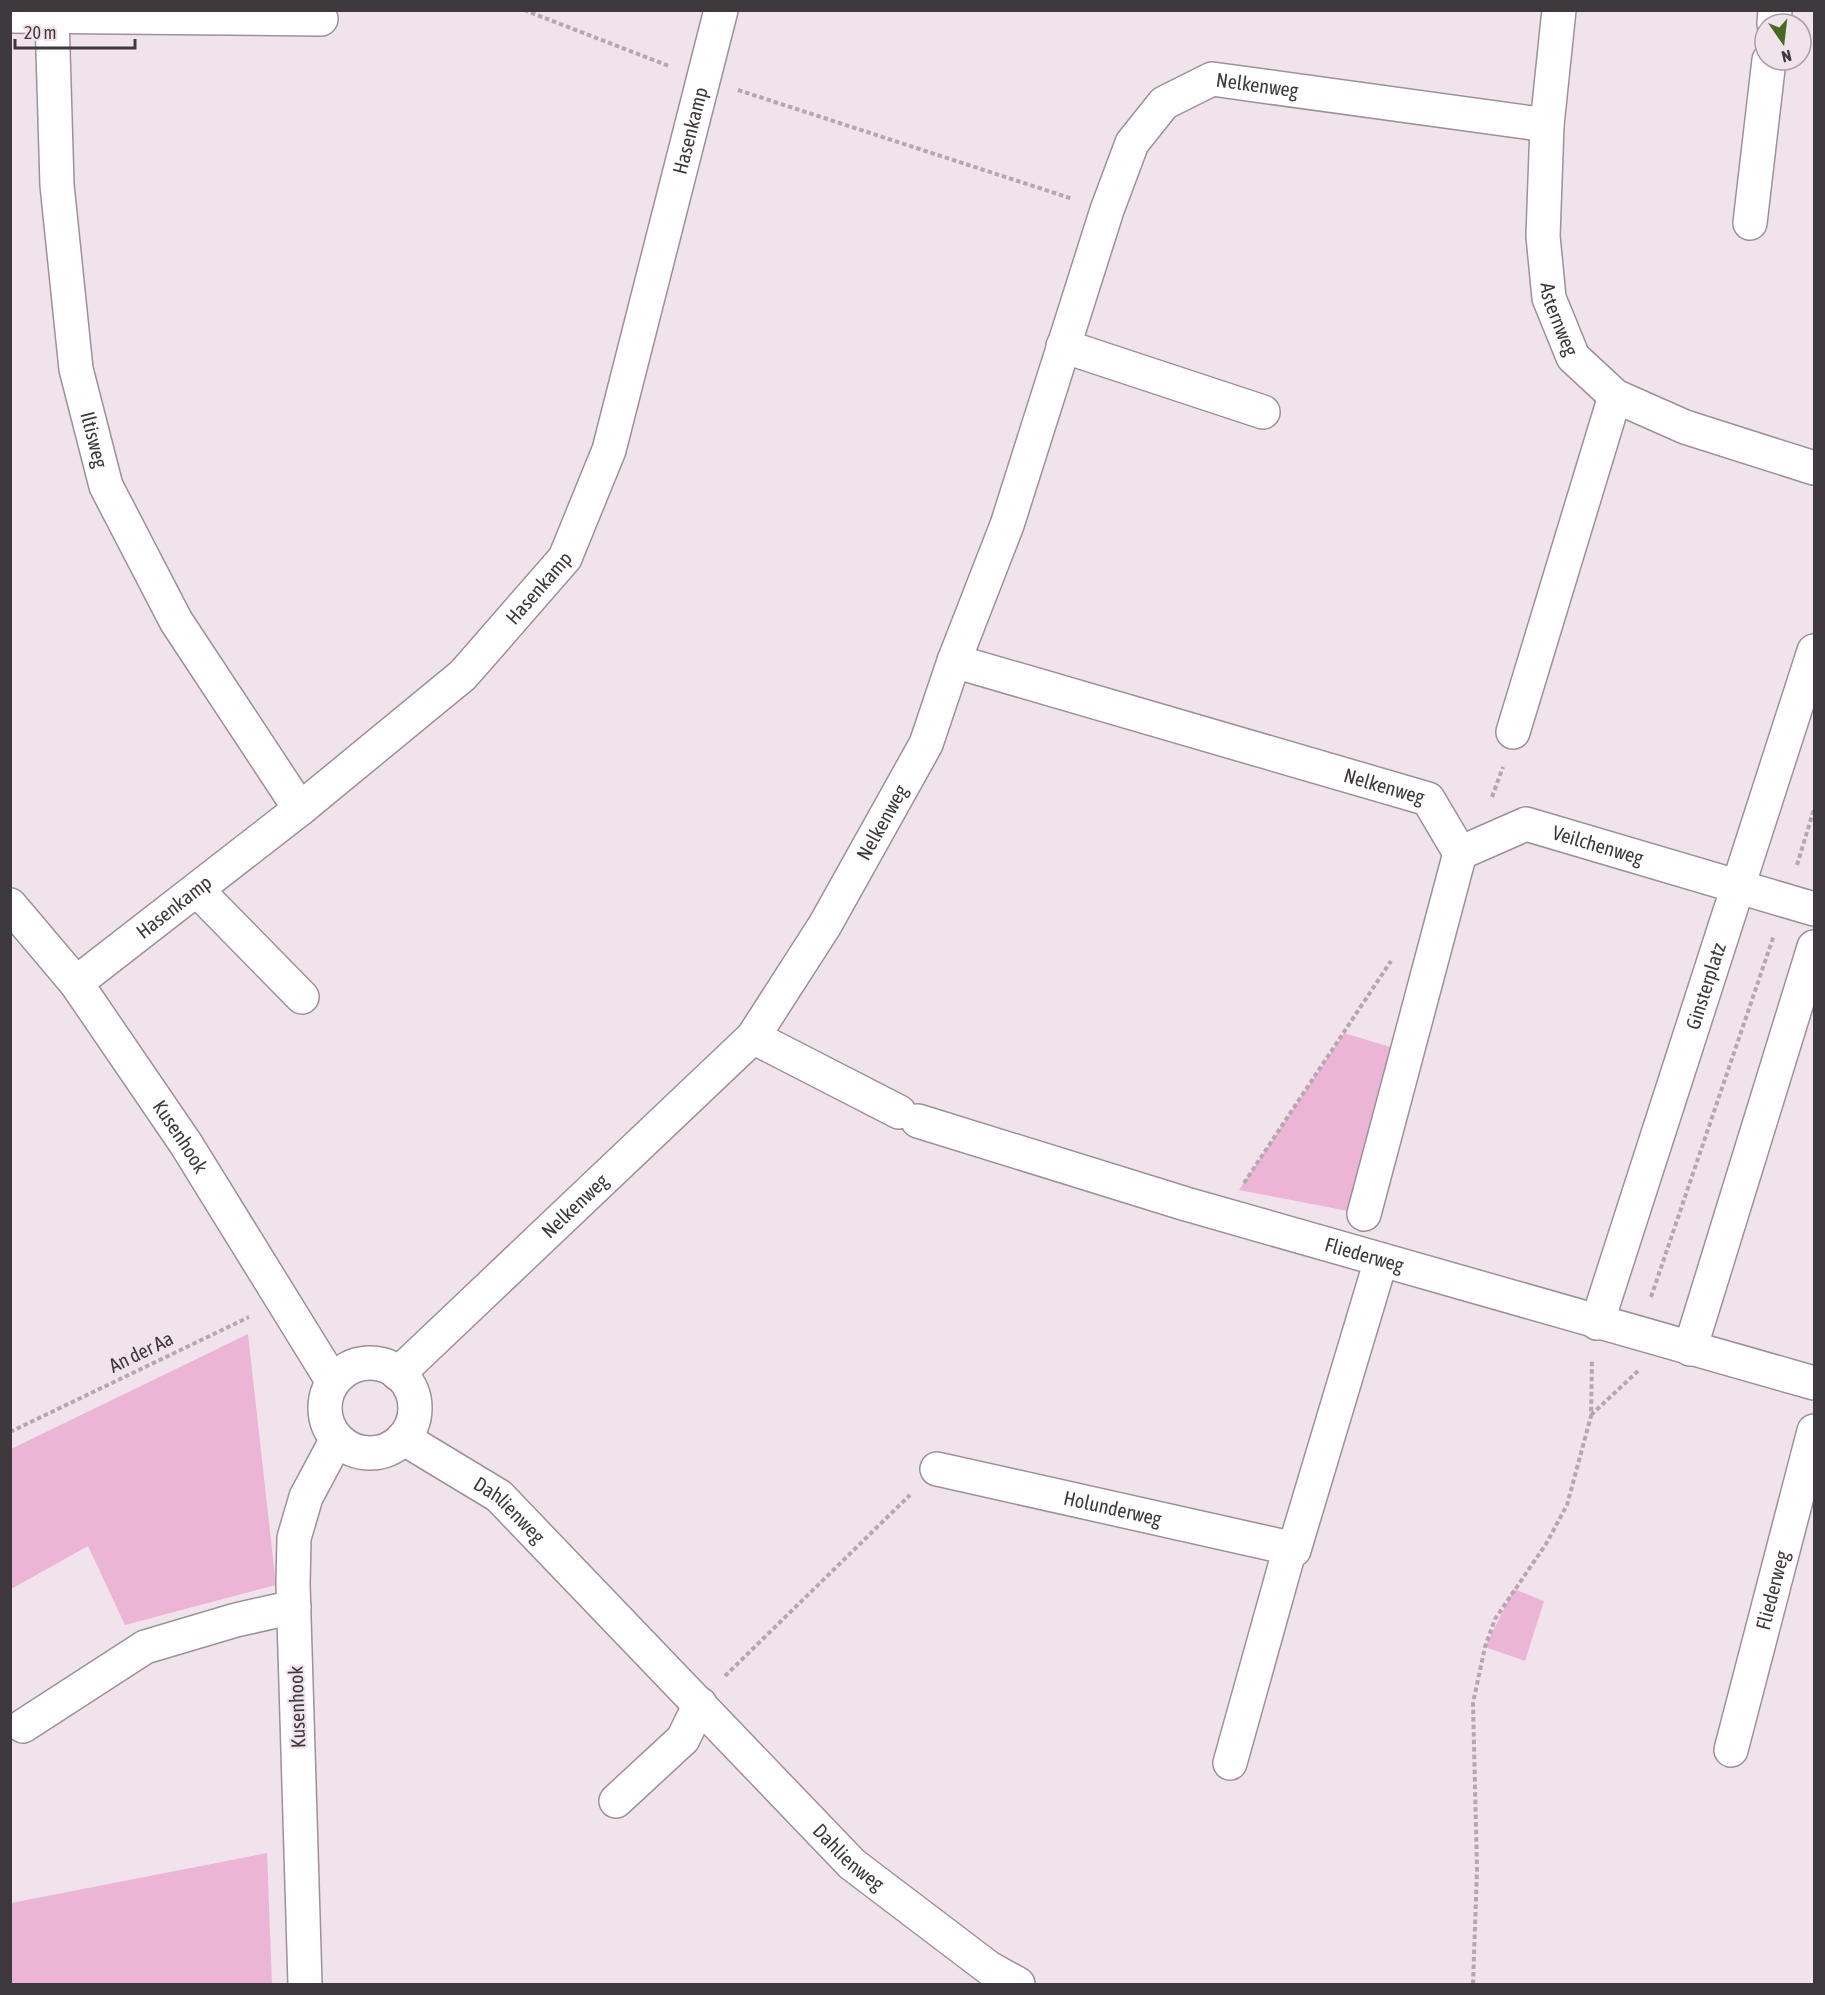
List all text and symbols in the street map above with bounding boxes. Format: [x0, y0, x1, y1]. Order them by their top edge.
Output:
scale bar [15, 12, 135, 50]
north arrow [1753, 12, 1813, 72]
text: 20 m [24, 22, 56, 43]
text: N [1780, 47, 1793, 66]
street label: Nelkenweg [1215, 68, 1300, 102]
street label: Hasenkamp [668, 85, 712, 176]
street label: Asternweg [1537, 282, 1583, 359]
street label: Iltisweg [76, 409, 113, 471]
street label: Hasenkamp [501, 547, 576, 629]
street label: Nelkenweg [1341, 763, 1428, 808]
street label: Nelkenweg [852, 780, 912, 864]
street label: Veilchenweg [1550, 820, 1646, 869]
street label: Hasenkamp [131, 870, 216, 943]
street label: Ginsterplatz [1681, 940, 1730, 1032]
street label: Kusenhook [148, 1096, 213, 1177]
street label: Nelkenweg [537, 1169, 613, 1243]
street label: Fliederweg [1322, 1232, 1407, 1277]
street label: An der Aa [105, 1326, 177, 1377]
street label: Dahlienweg [470, 1472, 550, 1548]
street label: Holunderweg [1062, 1486, 1164, 1530]
street label: Fliederweg [1751, 1548, 1793, 1632]
street label: Kusenhook [284, 1665, 309, 1749]
street label: Dahlienweg [809, 1819, 889, 1895]

